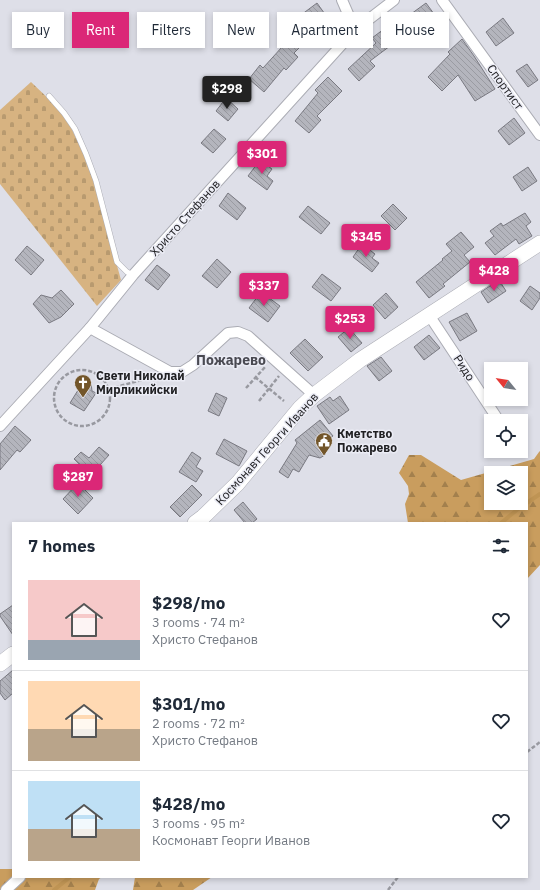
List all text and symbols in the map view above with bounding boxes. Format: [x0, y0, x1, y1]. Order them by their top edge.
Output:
chip: Buy [12, 12, 64, 48]
chip: Rent [72, 12, 129, 48]
chip: Filters [137, 12, 205, 48]
chip: New [213, 12, 269, 48]
chip: Apartment [277, 12, 373, 48]
chip: House [381, 12, 449, 48]
street label: Спортист [484, 61, 527, 113]
pin: $298 [203, 76, 251, 110]
text: $298 [211, 80, 243, 97]
pin: $301 [238, 141, 286, 175]
text: $301 [246, 145, 278, 162]
street label: Христо Стефанов [146, 176, 223, 259]
pin: $345 [342, 224, 390, 258]
text: $345 [350, 228, 382, 245]
pin: $428 [470, 258, 518, 292]
text: $428 [478, 262, 510, 279]
pin: $337 [240, 273, 288, 307]
text: $337 [248, 277, 280, 294]
pin: $253 [326, 306, 374, 340]
text: $253 [334, 310, 366, 327]
district label: Пожарево [196, 351, 266, 369]
street label: Ридо [450, 352, 479, 384]
north arrow [484, 362, 528, 406]
map controls [484, 362, 528, 510]
place label: Свети Николай Мирликийски [96, 368, 185, 397]
church icon: Свети Николай Мирликийски [73, 373, 93, 398]
street label: Космонавт Георги Иванов [212, 389, 321, 508]
button: locate [484, 414, 528, 458]
place label: Кметство Пожарево [337, 426, 397, 455]
public building icon: Кметство Пожарево [314, 431, 334, 456]
pin: $287 [54, 464, 102, 498]
button: layers [484, 466, 528, 510]
text: $287 [62, 468, 94, 485]
text: 7 homes [28, 535, 95, 557]
icon: filters [490, 535, 512, 557]
text: $298/mo [152, 592, 225, 614]
icon: home [60, 596, 108, 644]
icon: heart [490, 609, 512, 631]
text: 3 rooms · 74 m² [152, 614, 245, 631]
text: Христо Стефанов [152, 631, 258, 648]
text: $301/mo [152, 693, 225, 715]
icon: home [60, 697, 108, 745]
icon: heart [490, 710, 512, 732]
text: 2 rooms · 72 m² [152, 715, 245, 732]
text: Христо Стефанов [152, 732, 258, 749]
text: $428/mo [152, 793, 225, 815]
icon: home [60, 797, 108, 845]
icon: heart [490, 810, 512, 832]
text: 3 rooms · 95 m² [152, 815, 245, 832]
text: Космонавт Георги Иванов [152, 832, 310, 849]

